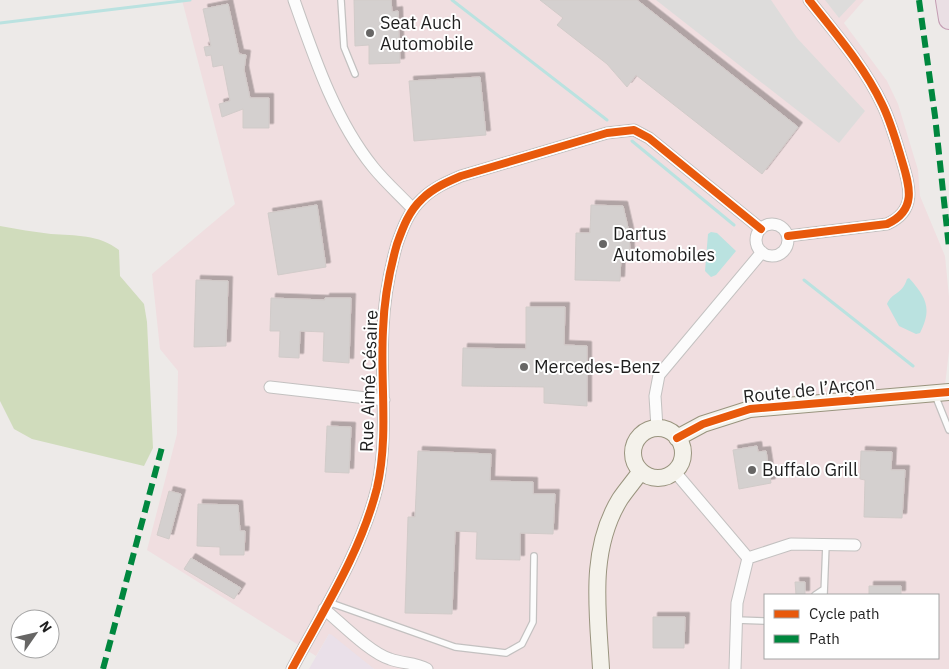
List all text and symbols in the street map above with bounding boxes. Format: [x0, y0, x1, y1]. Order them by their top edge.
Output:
place label: Seat Auch Automobile [380, 11, 474, 55]
marker: Seat Auch Automobile [364, 27, 376, 39]
place label: Dartus Automobiles [613, 222, 715, 266]
marker: Dartus Automobiles [597, 238, 609, 250]
street label: Rue Aimé Césaire [355, 309, 382, 452]
place label: Mercedes-Benz [534, 355, 660, 378]
marker: Mercedes-Benz [518, 361, 530, 373]
street label: Route de l’Arçon [742, 371, 876, 408]
place label: Buffalo Grill [762, 458, 858, 481]
marker: Buffalo Grill [746, 464, 758, 476]
legend [764, 594, 939, 659]
text: Cycle path [809, 604, 880, 623]
north arrow [10, 609, 60, 659]
text: N [35, 617, 56, 636]
text: Path [809, 629, 840, 648]

